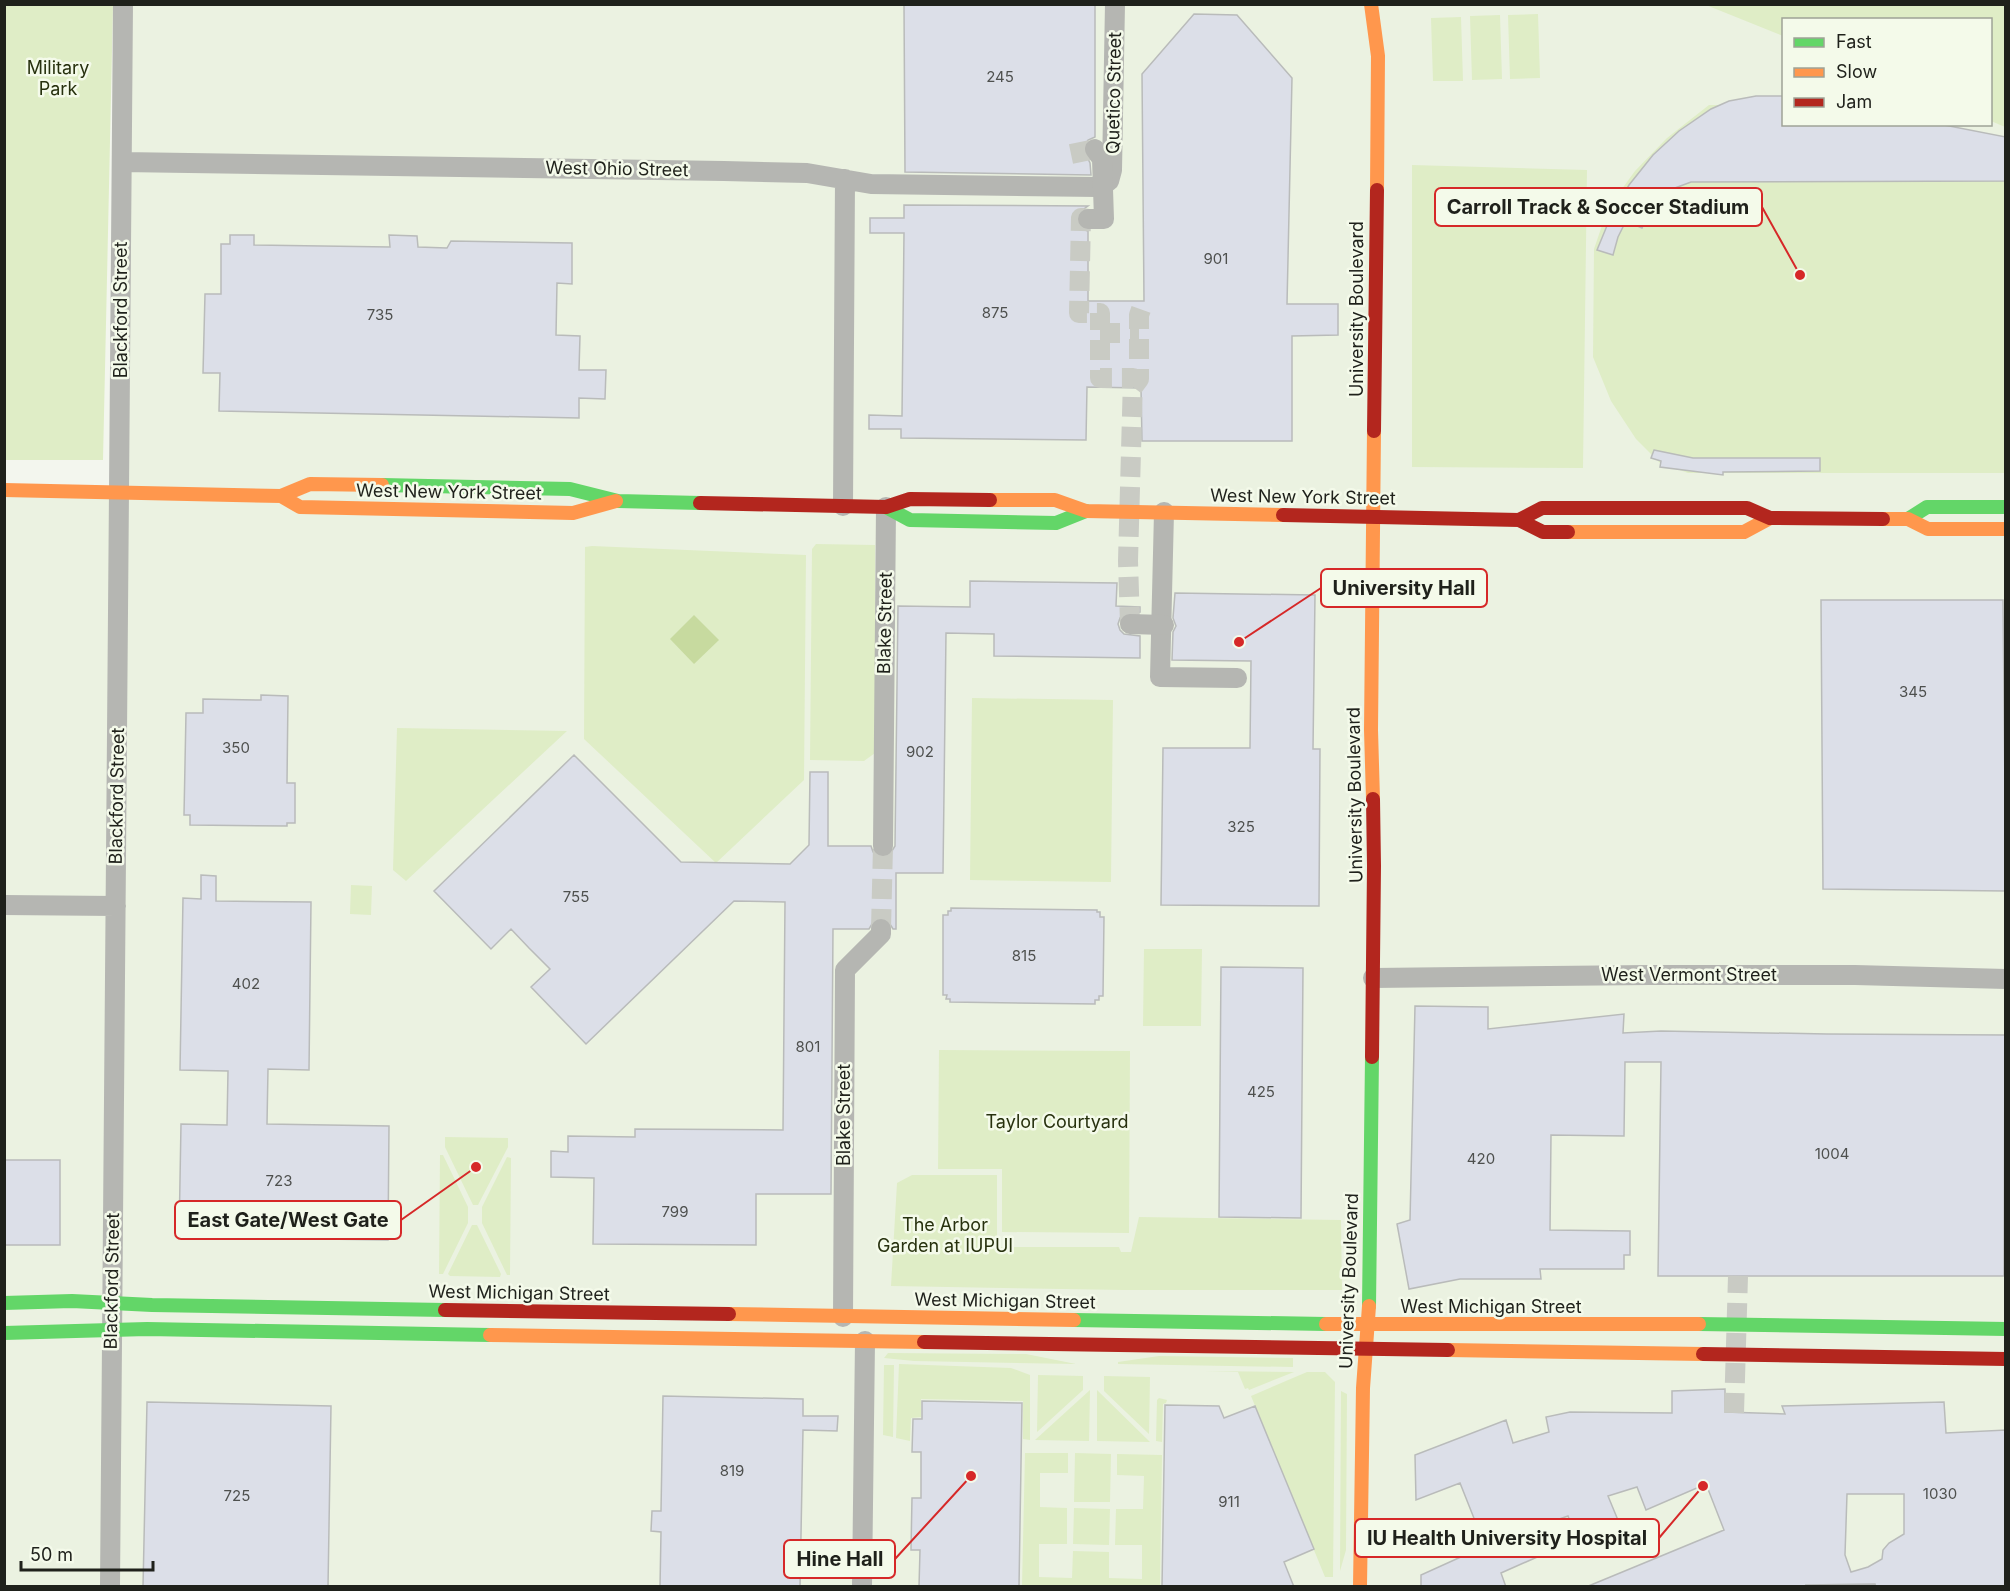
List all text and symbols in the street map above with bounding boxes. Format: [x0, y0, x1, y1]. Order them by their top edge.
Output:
legend [1782, 18, 1992, 126]
text: Fast [1836, 31, 1872, 52]
street label: Quetico Street [1102, 32, 1125, 154]
park label: Military Park [27, 57, 89, 99]
text: Slow [1836, 61, 1877, 82]
house number: 245 [986, 67, 1014, 86]
text: Jam [1836, 91, 1872, 112]
street label: West Ohio Street [545, 157, 689, 180]
callout: Carroll Track & Soccer Stadium [1435, 188, 1762, 226]
text: Carroll Track & Soccer Stadium [1447, 195, 1749, 219]
street label: University Boulevard [1346, 221, 1367, 397]
street label: Blackford Street [110, 242, 131, 378]
house number: 901 [1204, 249, 1228, 268]
house number: 875 [982, 303, 1008, 322]
house number: 735 [367, 305, 393, 324]
street label: West New York Street [356, 479, 542, 504]
street label: West New York Street [1210, 484, 1396, 509]
callout: University Hall [1321, 569, 1487, 607]
street label: Blake Street [873, 572, 896, 674]
text: University Hall [1333, 576, 1475, 600]
house number: 345 [1899, 682, 1927, 701]
street label: University Boulevard [1342, 707, 1367, 883]
street label: Blackford Street [105, 727, 128, 865]
house number: 350 [222, 738, 250, 757]
house number: 902 [906, 742, 934, 761]
house number: 325 [1227, 817, 1255, 836]
house number: 755 [563, 887, 589, 906]
house number: 815 [1012, 946, 1036, 965]
street label: West Vermont Street [1601, 964, 1777, 985]
house number: 402 [232, 974, 260, 993]
house number: 801 [796, 1037, 820, 1056]
street label: Blake Street [833, 1064, 854, 1166]
house number: 425 [1247, 1082, 1275, 1101]
park label: Taylor Courtyard [986, 1111, 1128, 1132]
house number: 1004 [1815, 1144, 1849, 1163]
house number: 420 [1467, 1149, 1495, 1168]
house number: 723 [266, 1171, 292, 1190]
street label: University Boulevard [1335, 1193, 1362, 1369]
callout: East Gate/West Gate [175, 1201, 401, 1239]
house number: 799 [662, 1202, 688, 1221]
text: East Gate/West Gate [187, 1208, 389, 1232]
street label: Blackford Street [100, 1212, 123, 1350]
park label: The Arbor Garden at IUPUI [877, 1214, 1013, 1256]
street label: West Michigan Street [428, 1280, 610, 1305]
street label: West Michigan Street [914, 1288, 1096, 1313]
street label: West Michigan Street [1400, 1296, 1582, 1317]
house number: 819 [720, 1461, 744, 1480]
house number: 1030 [1923, 1484, 1957, 1503]
house number: 725 [224, 1486, 250, 1505]
house number: 911 [1218, 1492, 1240, 1511]
callout: IU Health University Hospital [1355, 1519, 1659, 1557]
text: IU Health University Hospital [1367, 1526, 1647, 1550]
scale bar [21, 1534, 153, 1572]
callout: Hine Hall [784, 1540, 895, 1578]
text: 50 m [30, 1544, 73, 1565]
text: Hine Hall [797, 1547, 883, 1571]

